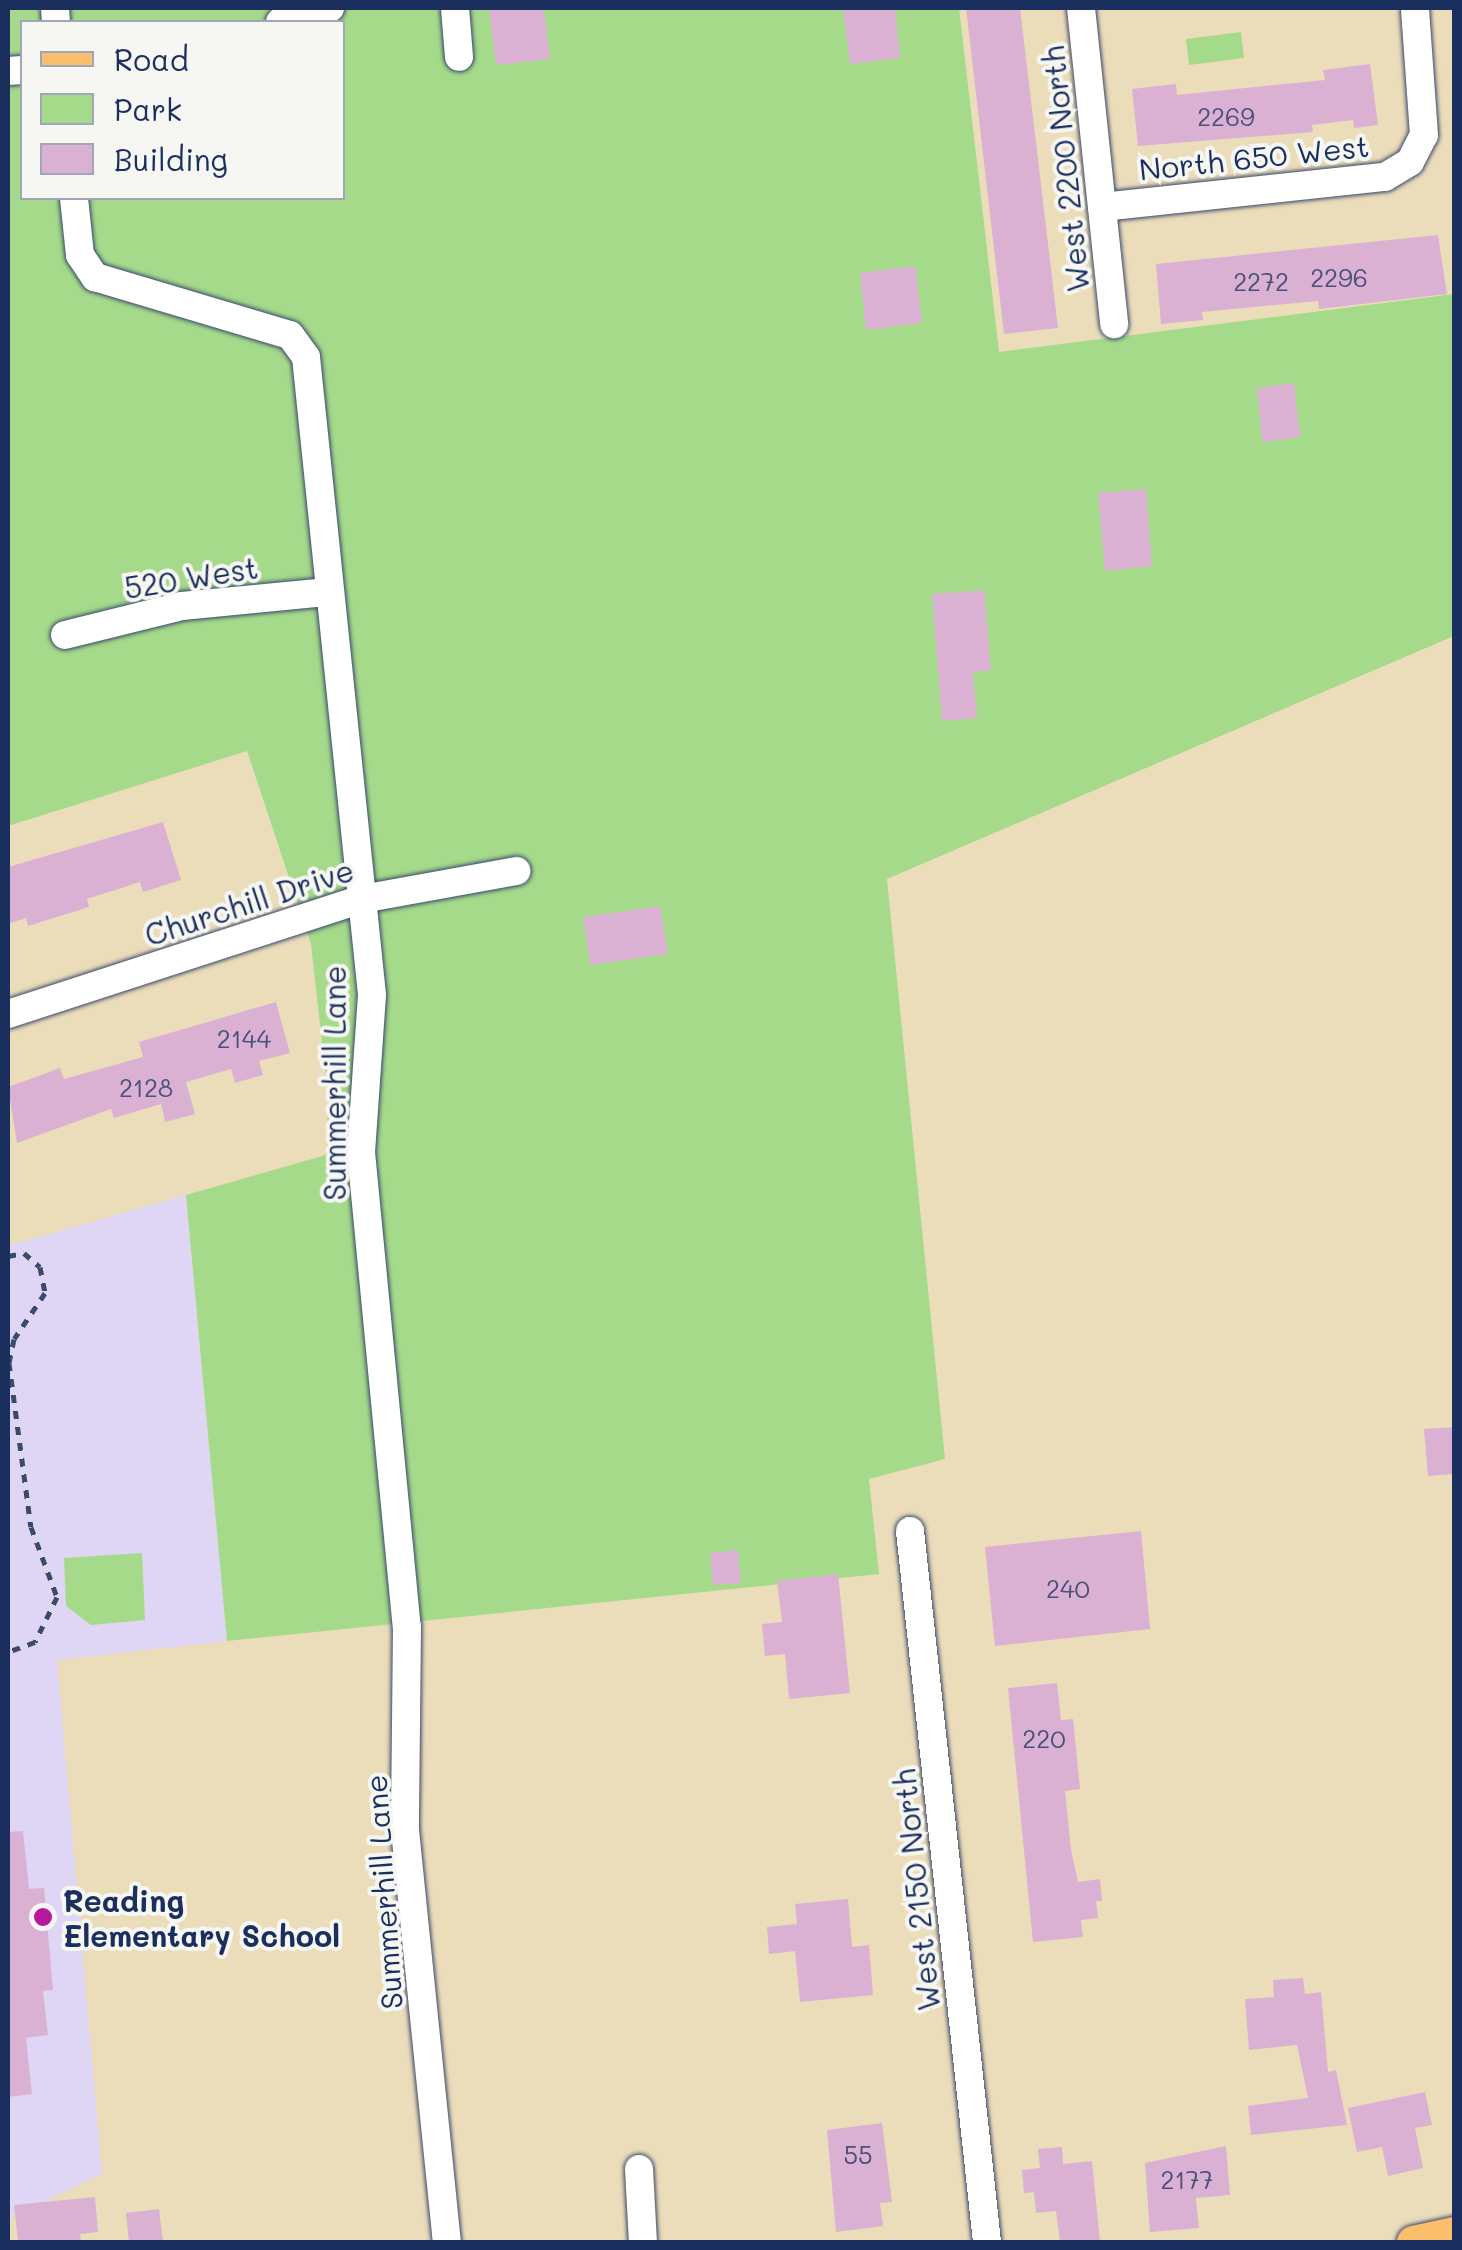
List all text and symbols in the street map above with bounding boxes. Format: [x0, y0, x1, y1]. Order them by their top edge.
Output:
legend [20, 20, 345, 200]
text: Road [114, 39, 189, 79]
street label: West 2200 North [1034, 44, 1096, 294]
text: Park [114, 89, 182, 129]
house number: 2269 [1197, 101, 1255, 131]
street label: North 650 West [1137, 127, 1371, 187]
text: Building [114, 139, 228, 179]
house number: 2296 [1310, 262, 1368, 292]
house number: 2272 [1233, 266, 1289, 296]
street label: 520 West [122, 549, 260, 605]
street label: Churchill Drive [140, 851, 358, 953]
street label: Summerhill Lane [316, 965, 352, 1201]
house number: 2144 [217, 1023, 271, 1053]
house number: 2128 [119, 1072, 173, 1102]
house number: 240 [1046, 1573, 1090, 1603]
house number: 220 [1022, 1723, 1066, 1753]
street label: West 2150 North [885, 1767, 947, 2013]
street label: Summerhill Lane [357, 1773, 409, 2011]
place label: Reading Elementary School [63, 1882, 340, 1952]
marker: Reading Elementary School [32, 1906, 54, 1928]
house number: 55 [843, 2139, 873, 2169]
house number: 2177 [1161, 2164, 1213, 2194]

